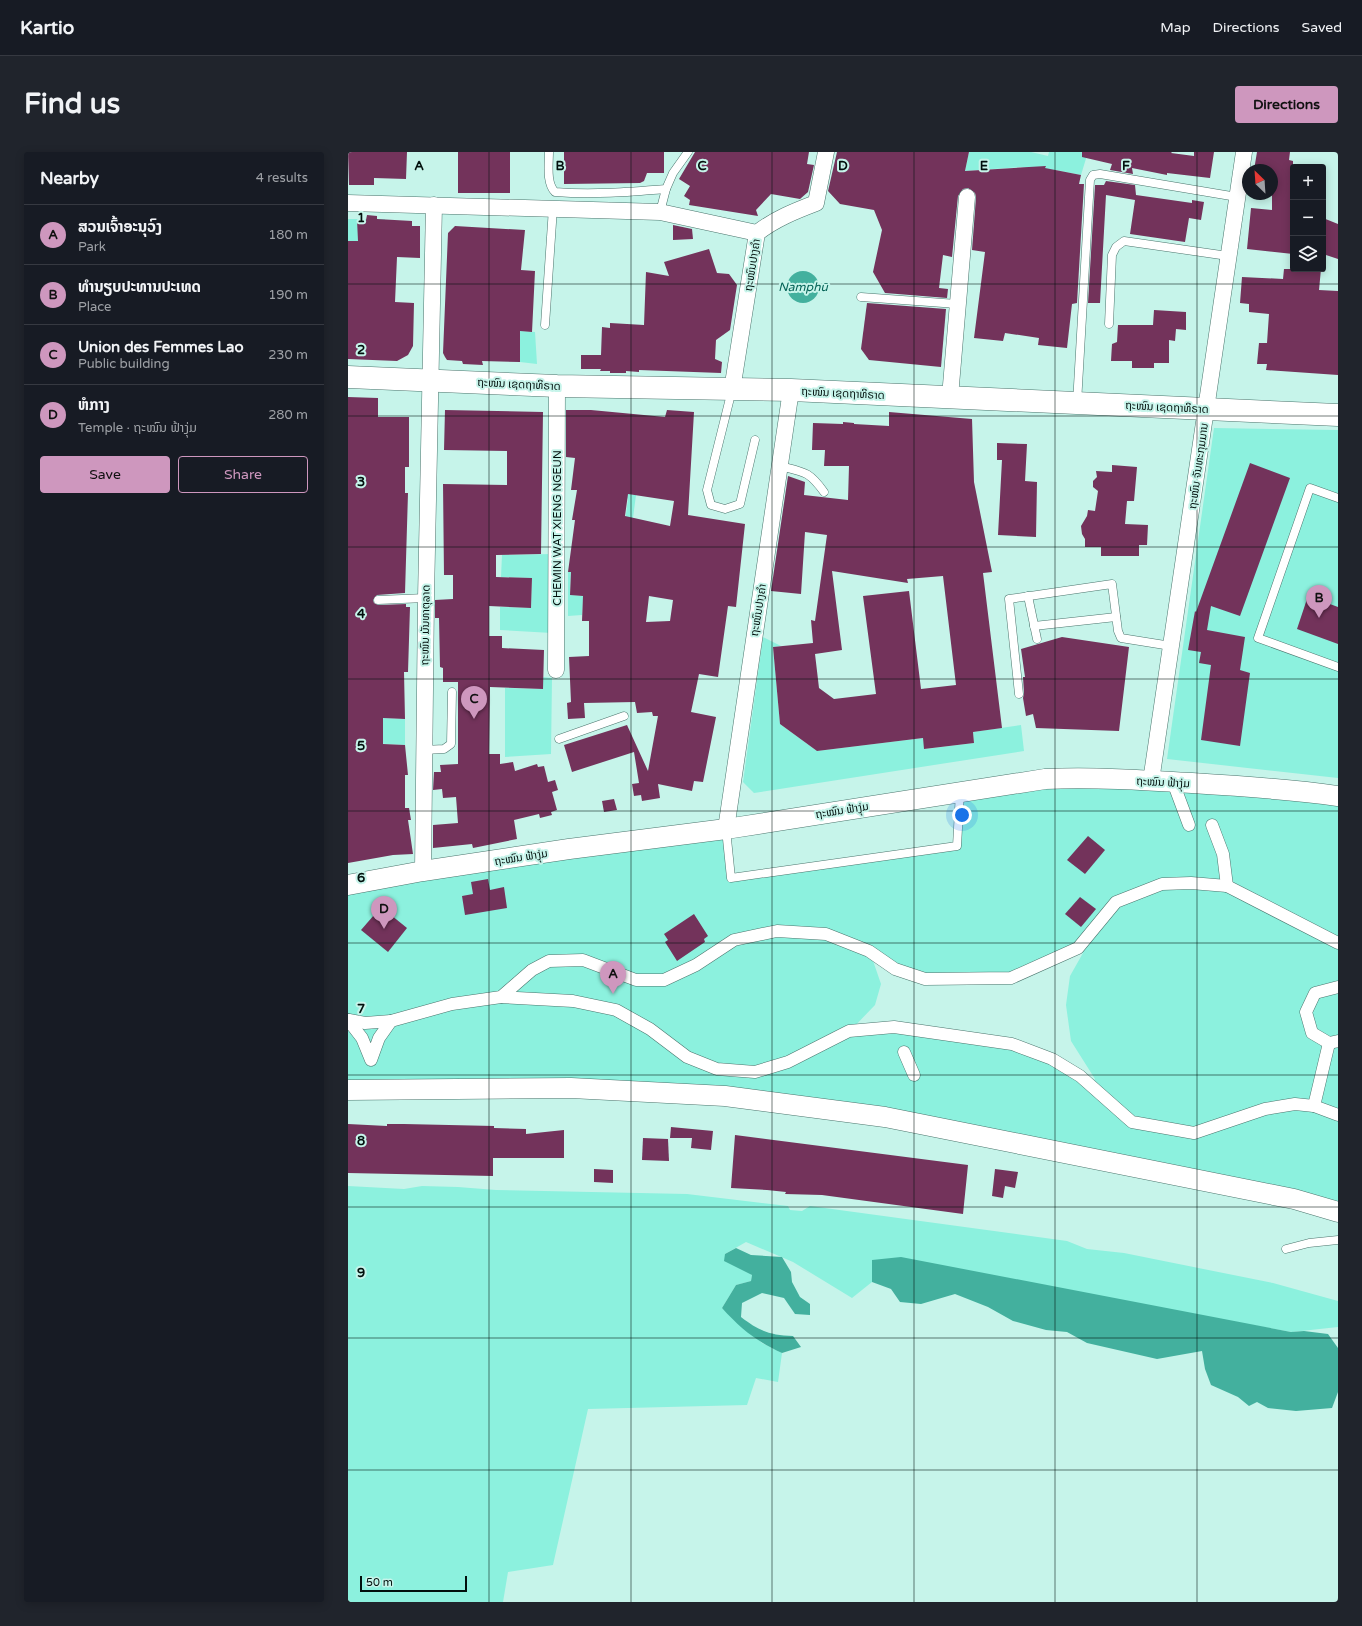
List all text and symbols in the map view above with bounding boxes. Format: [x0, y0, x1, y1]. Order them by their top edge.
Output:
text: Kartio [20, 17, 74, 39]
text: Map [1160, 19, 1191, 36]
text: Directions [1213, 19, 1280, 36]
text: Saved [1302, 19, 1342, 36]
button: Directions [1235, 86, 1338, 123]
text: Find us [24, 87, 120, 121]
text: A [414, 158, 424, 174]
text: B [555, 158, 565, 174]
text: C [697, 158, 707, 174]
text: D [838, 158, 848, 174]
text: E [980, 158, 988, 174]
text: F [1122, 158, 1130, 174]
north arrow [1242, 164, 1278, 200]
map controls [1290, 164, 1326, 272]
button: + [1290, 164, 1326, 200]
text: Nearby [40, 168, 99, 189]
text: 4 results [256, 170, 308, 186]
button: − [1290, 200, 1326, 236]
text: 1 [357, 210, 365, 226]
text: ສວນເຈົ້າອະນຸວົງ [78, 218, 162, 236]
text: A [48, 227, 58, 243]
text: 180 m [268, 227, 308, 243]
button: layers [1290, 236, 1326, 272]
street label: ຖະໜົນປາງຄໍາ [742, 238, 763, 292]
text: Park [78, 239, 106, 255]
text: ທຳນຽບປະທານປະເທດ [78, 278, 201, 296]
water label: Namphū [778, 280, 828, 294]
text: B [48, 287, 58, 303]
text: 190 m [268, 287, 308, 303]
text: Place [78, 299, 111, 315]
text: Union des Femmes Lao [78, 338, 244, 356]
text: 2 [357, 342, 365, 358]
text: C [48, 347, 58, 363]
text: 230 m [268, 347, 308, 363]
text: Public building [78, 356, 170, 372]
street label: ຖະໜົນ ເຊດຖາທິຣາດ [477, 376, 561, 393]
street label: ຖະໜົນ ເຊດຖາທິຣາດ [801, 385, 885, 402]
text: ຫໍກາງ [78, 396, 110, 414]
street label: ຖະໜົນ ເຊດຖາທິຣາດ [1125, 399, 1209, 416]
text: D [48, 407, 58, 423]
text: 280 m [268, 407, 308, 423]
text: Temple · ຖະໝົນ ຟ້າງຸ່ມ [78, 420, 197, 436]
street label: ຖະໜົນ ຈັນທະກຸມມານ [1186, 422, 1212, 510]
street label: CHEMIN WAT XIENG NGEUN [551, 450, 564, 606]
button: Save [40, 456, 170, 493]
button: Share [178, 456, 308, 493]
text: 3 [357, 474, 365, 490]
street label: ຖະໜົນປາງຄໍາ [748, 583, 769, 637]
street label: ຖະໜົນ ມັນທາຕຸລາດ [418, 585, 434, 666]
pin: B [1306, 585, 1332, 618]
text: 4 [357, 606, 366, 622]
pin: C [461, 686, 487, 719]
text: 5 [357, 738, 365, 754]
street label: ຖະໝົນ ຟ້າງຸ່ມ [1136, 775, 1190, 792]
street label: ຖະໝົນ ຟ້າງຸ່ມ [814, 800, 870, 823]
your location [952, 805, 972, 825]
street label: ຖະໝົນ ຟ້າງຸ່ມ [493, 847, 549, 870]
text: 6 [357, 870, 365, 886]
pin: D [371, 896, 397, 929]
pin: A [600, 961, 626, 994]
text: 7 [357, 1001, 365, 1017]
text: 8 [357, 1133, 365, 1149]
text: 9 [357, 1265, 365, 1281]
scale bar [360, 1574, 467, 1593]
text: 50 m [366, 1576, 393, 1589]

